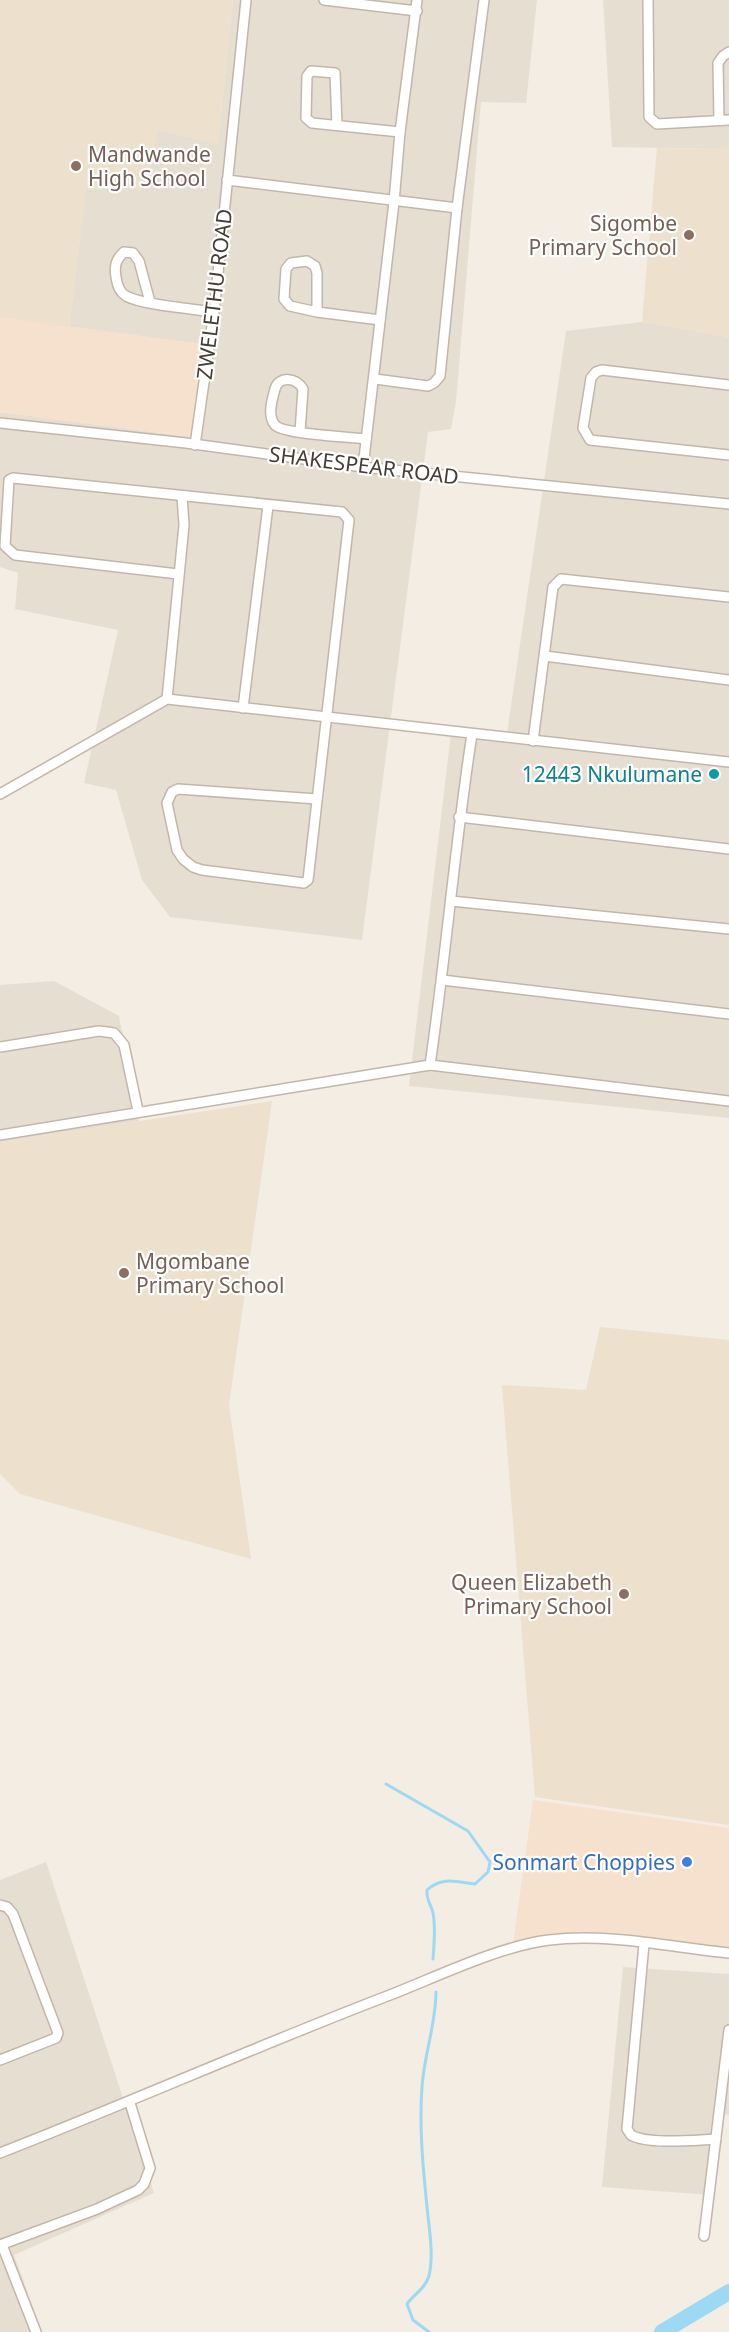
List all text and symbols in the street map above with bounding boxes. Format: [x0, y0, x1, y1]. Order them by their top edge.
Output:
place label: Mandwande High School [88, 140, 211, 192]
marker: Mandwande High School [69, 159, 83, 173]
street label: ZWELETHU ROAD [190, 207, 238, 381]
place label: Sigombe Primary School [529, 209, 677, 261]
marker: Sigombe Primary School [682, 228, 696, 242]
street label: SHAKESPEAR ROAD [268, 439, 460, 491]
place label: 12443 Nkulumane [522, 760, 702, 788]
marker: 12443 Nkulumane [707, 767, 721, 781]
place label: Mgombane Primary School [136, 1247, 284, 1299]
marker: Mgombane Primary School [117, 1266, 131, 1280]
place label: Queen Elizabeth Primary School [451, 1568, 612, 1620]
marker: Queen Elizabeth Primary School [617, 1587, 631, 1601]
place label: Sonmart Choppies [493, 1848, 675, 1876]
marker: Sonmart Choppies [680, 1855, 694, 1869]

